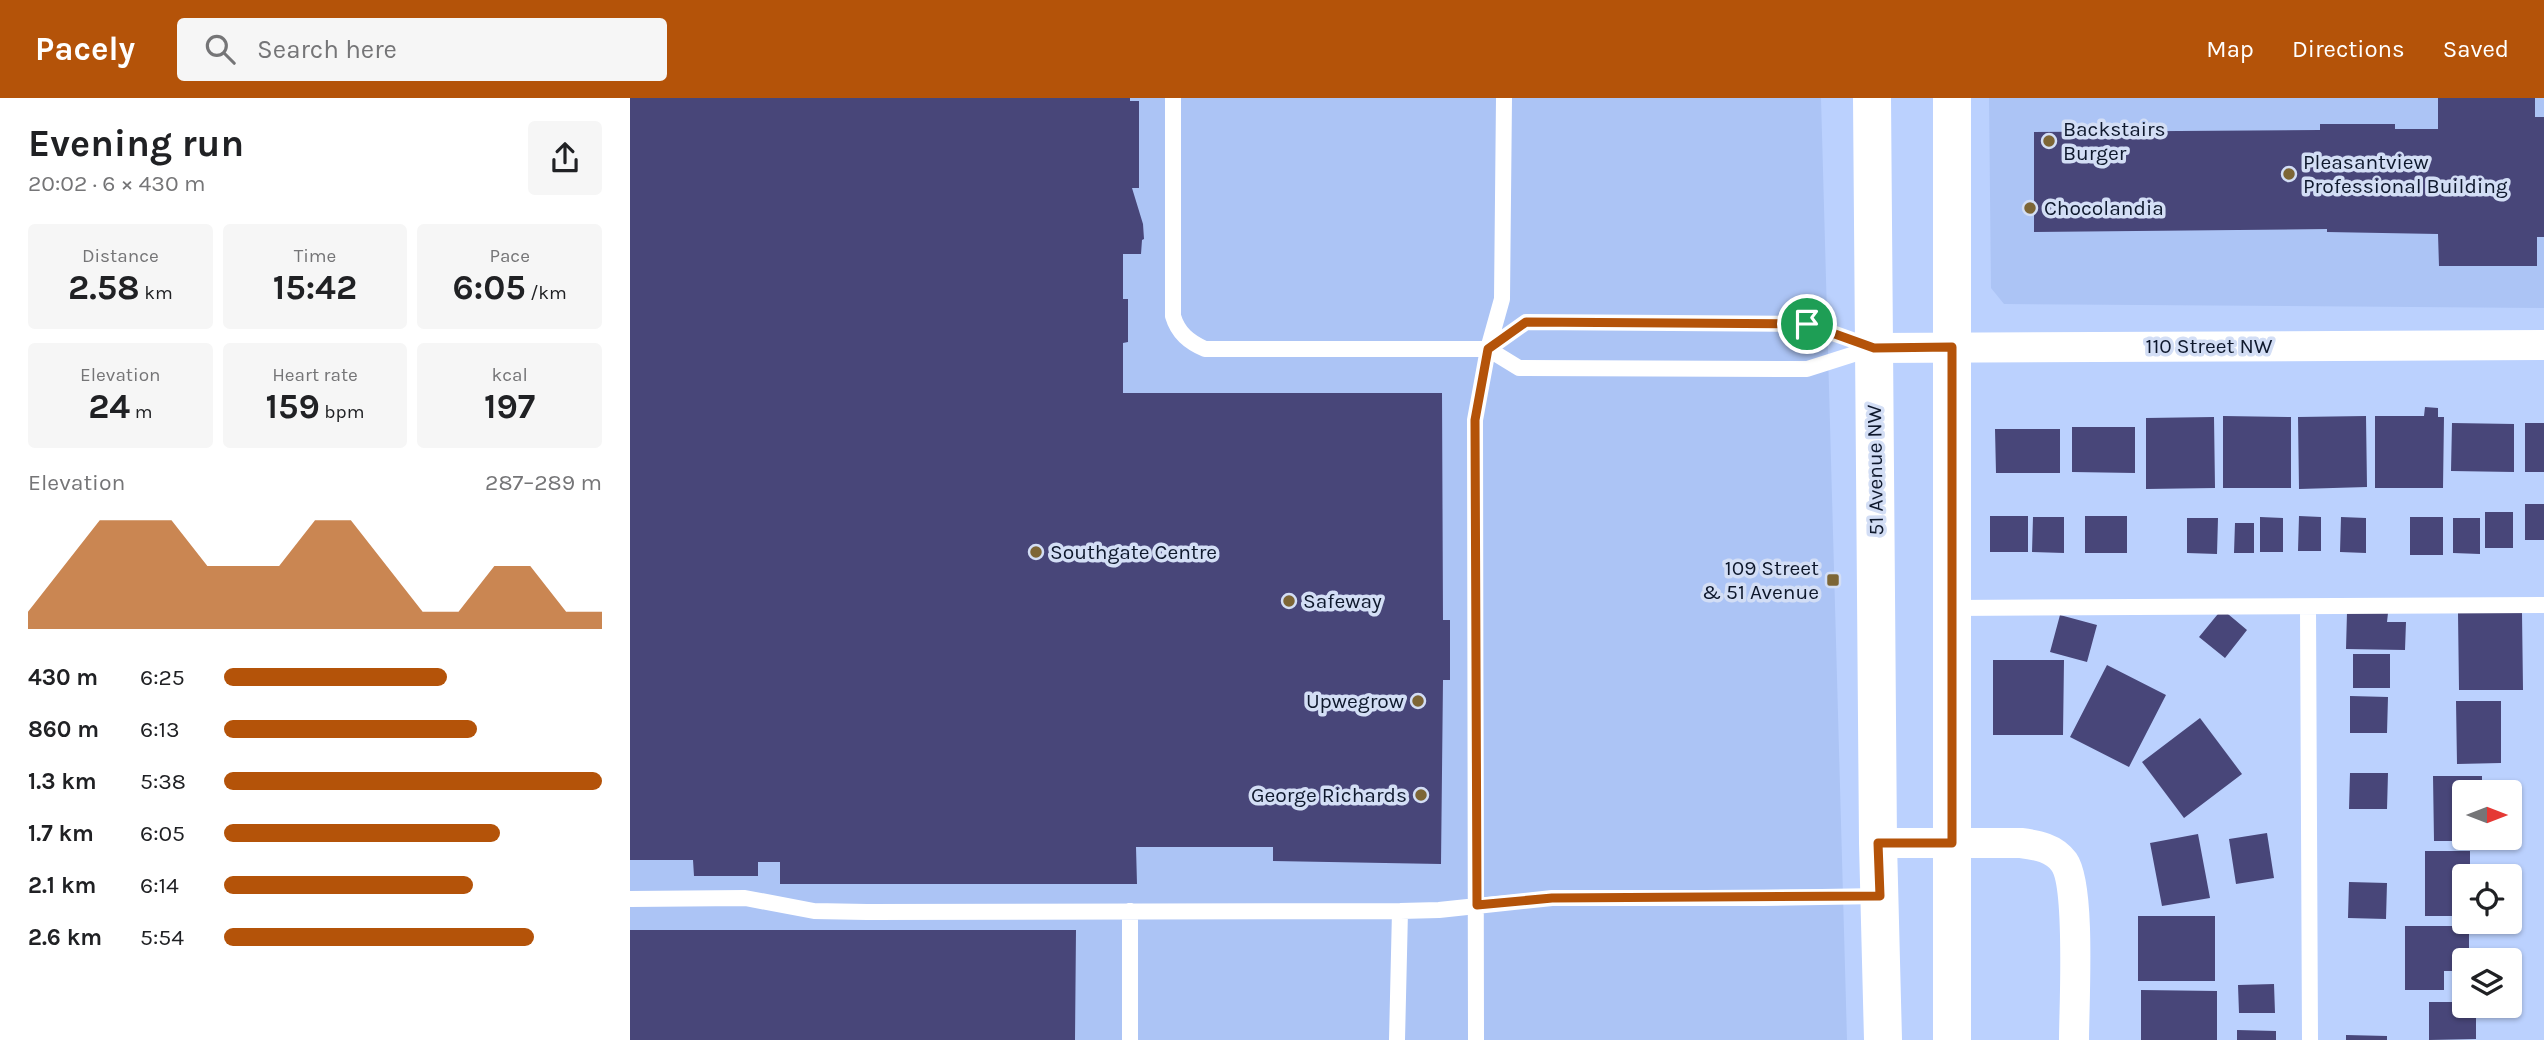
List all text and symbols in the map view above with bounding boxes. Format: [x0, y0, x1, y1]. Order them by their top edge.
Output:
search box [177, 18, 667, 81]
text: Pacely [35, 30, 135, 68]
icon: search [201, 30, 239, 68]
text: Search here [257, 34, 397, 65]
text: Map [2206, 35, 2254, 63]
text: Directions [2292, 35, 2405, 63]
text: Saved [2443, 35, 2509, 63]
place label: Backstairs Burger [2063, 117, 2166, 165]
text: Evening run [28, 121, 244, 166]
button: share [528, 121, 602, 195]
marker: Backstairs Burger [2041, 133, 2057, 149]
place label: Pleasantview Professional Building [2303, 150, 2508, 198]
marker: Pleasantview Professional Building [2281, 166, 2297, 182]
text: 20:02 · 6 × 430 m [28, 170, 206, 197]
place label: Chocolandia [2044, 196, 2164, 220]
marker: Chocolandia [2022, 200, 2038, 216]
text: Distance [82, 245, 159, 267]
text: Time [294, 245, 336, 267]
text: Pace [489, 245, 530, 267]
text: 2.58 [68, 267, 140, 308]
text: 15:42 [273, 267, 357, 308]
text: 6:05 [452, 267, 526, 308]
text: km [140, 282, 173, 304]
text: /km [526, 282, 567, 304]
pin [1777, 294, 1837, 354]
icon: arrive [1788, 305, 1826, 343]
street label: 110 Street NW [2145, 334, 2273, 358]
text: Elevation [80, 364, 161, 386]
text: Heart rate [272, 364, 358, 386]
text: kcal [492, 364, 528, 386]
text: 24 [88, 386, 130, 427]
text: 159 [266, 386, 320, 427]
text: 197 [484, 386, 535, 427]
text: m [130, 401, 152, 423]
text: bpm [320, 401, 364, 423]
street label: 51 Avenue NW [1862, 404, 1888, 536]
text: Elevation [28, 469, 125, 496]
text: 287–289 m [485, 469, 602, 496]
place label: Southgate Centre [1050, 540, 1217, 564]
marker: Southgate Centre [1028, 544, 1044, 560]
place label: 109 Street & 51 Avenue [1702, 556, 1819, 604]
marker: 109 Street & 51 Avenue [1825, 572, 1841, 588]
place label: Safeway [1303, 589, 1382, 613]
marker: Safeway [1281, 593, 1297, 609]
text: 430 m [28, 664, 98, 691]
text: 6:25 [140, 664, 185, 691]
place label: Upwegrow [1306, 689, 1404, 713]
marker: Upwegrow [1410, 693, 1426, 709]
text: 860 m [28, 716, 99, 743]
text: 6:13 [140, 716, 180, 743]
text: 1.3 km [28, 768, 97, 795]
text: 5:38 [140, 768, 186, 795]
north arrow [2452, 780, 2522, 850]
map controls [2452, 780, 2522, 1018]
place label: George Richards [1251, 783, 1407, 807]
marker: George Richards [1413, 787, 1429, 803]
text: 1.7 km [28, 820, 94, 847]
text: 6:05 [140, 820, 185, 847]
button: locate [2452, 864, 2522, 934]
text: 2.1 km [28, 872, 96, 899]
text: 6:14 [140, 872, 179, 899]
text: 2.6 km [28, 924, 102, 951]
text: 5:54 [140, 924, 184, 951]
button: layers [2452, 948, 2522, 1018]

